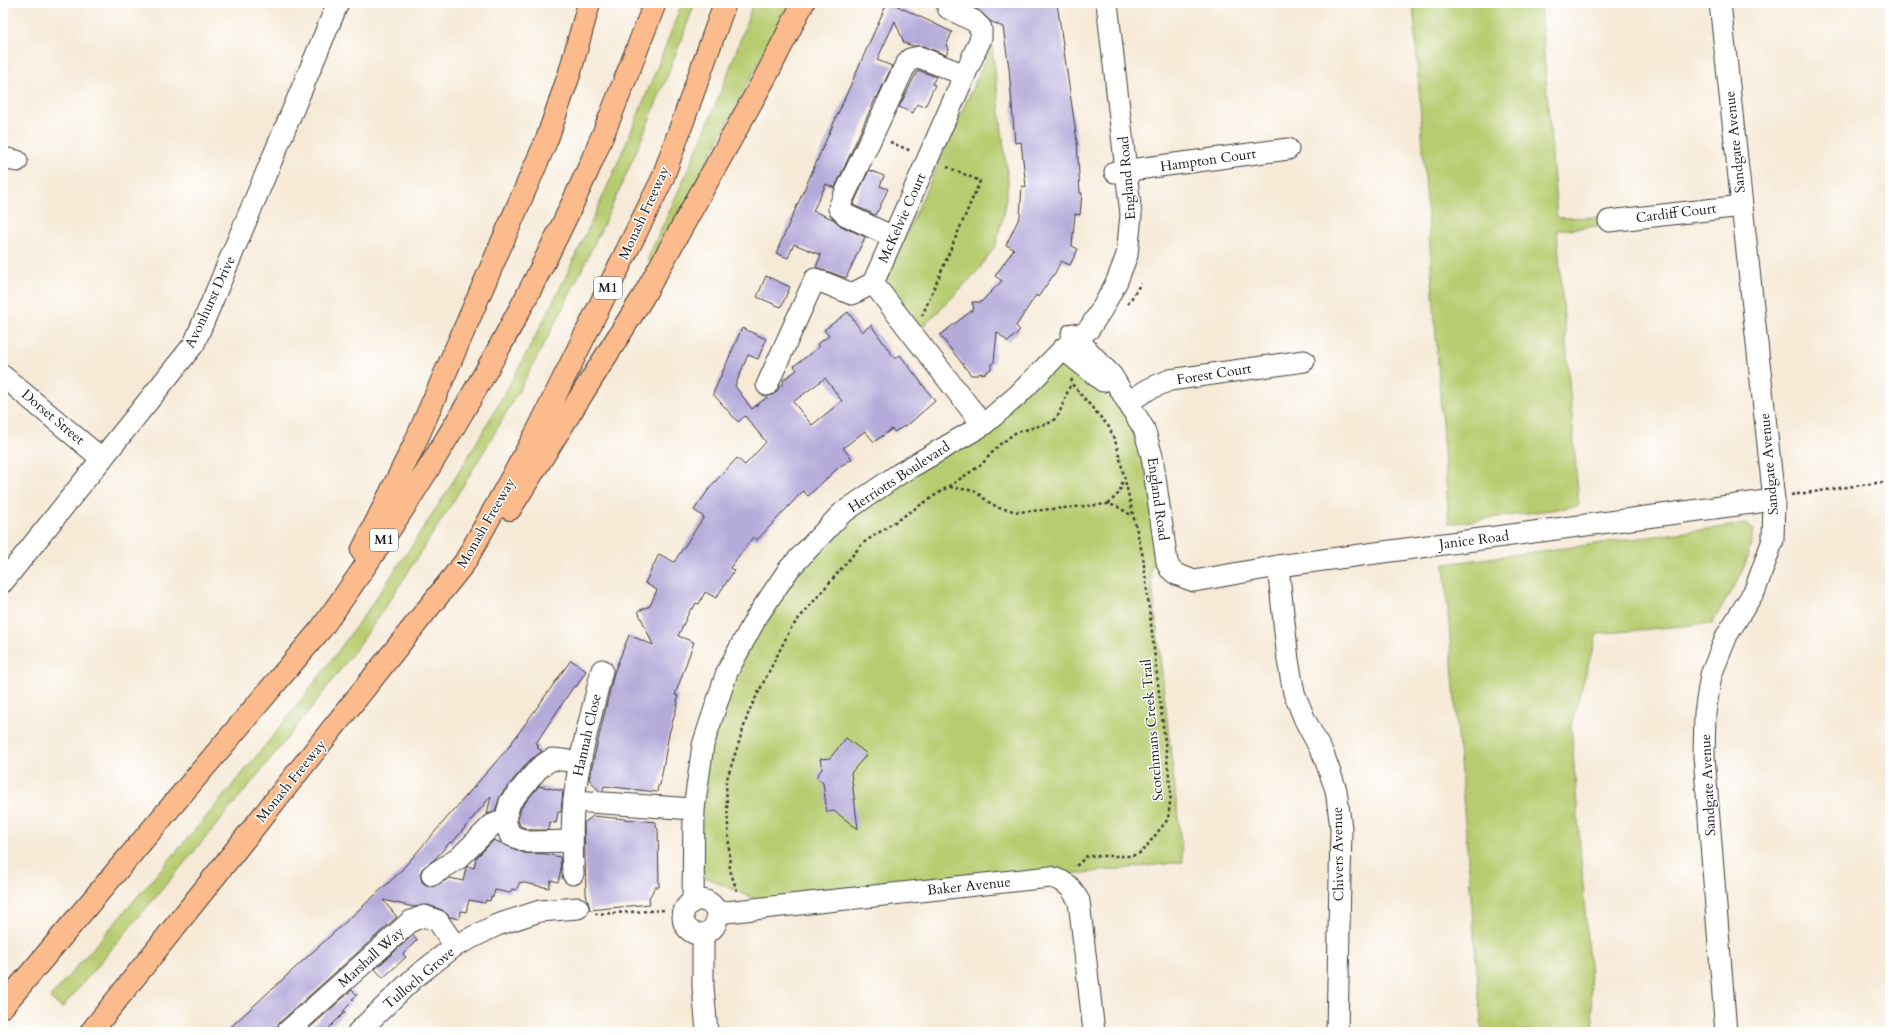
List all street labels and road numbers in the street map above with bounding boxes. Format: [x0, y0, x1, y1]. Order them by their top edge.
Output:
street label: Sandgate Avenue [1720, 90, 1750, 194]
street label: England Road [1114, 135, 1140, 221]
street label: Hampton Court [1159, 144, 1258, 176]
street label: Monash Freeway [614, 163, 674, 263]
street label: McKelvie Court [874, 170, 931, 266]
street label: Cardiff Court [1635, 199, 1718, 227]
street label: Avonhurst Drive [180, 253, 240, 351]
road number: M1 [594, 277, 622, 299]
street label: Forest Court [1175, 359, 1253, 389]
street label: Dorset Street [17, 385, 89, 449]
street label: Sandgate Avenue [1755, 412, 1783, 516]
street label: Herriotts Boulevard [845, 437, 954, 517]
street label: England Road [1143, 456, 1173, 542]
street label: Monash Freeway [452, 474, 520, 572]
street label: Janice Road [1436, 526, 1510, 554]
road number: M1 [370, 529, 398, 551]
street label: Scotchmans Creek Trail [1136, 658, 1168, 802]
street label: Hannah Close [568, 692, 606, 778]
street label: Sandgate Avenue [1696, 733, 1720, 837]
street label: Monash Freeway [252, 735, 331, 826]
street label: Chivers Avenue [1328, 806, 1348, 902]
street label: Baker Avenue [926, 872, 1012, 900]
street label: Marshall Way [334, 922, 408, 992]
street label: Tulloch Grove [379, 943, 459, 1013]

